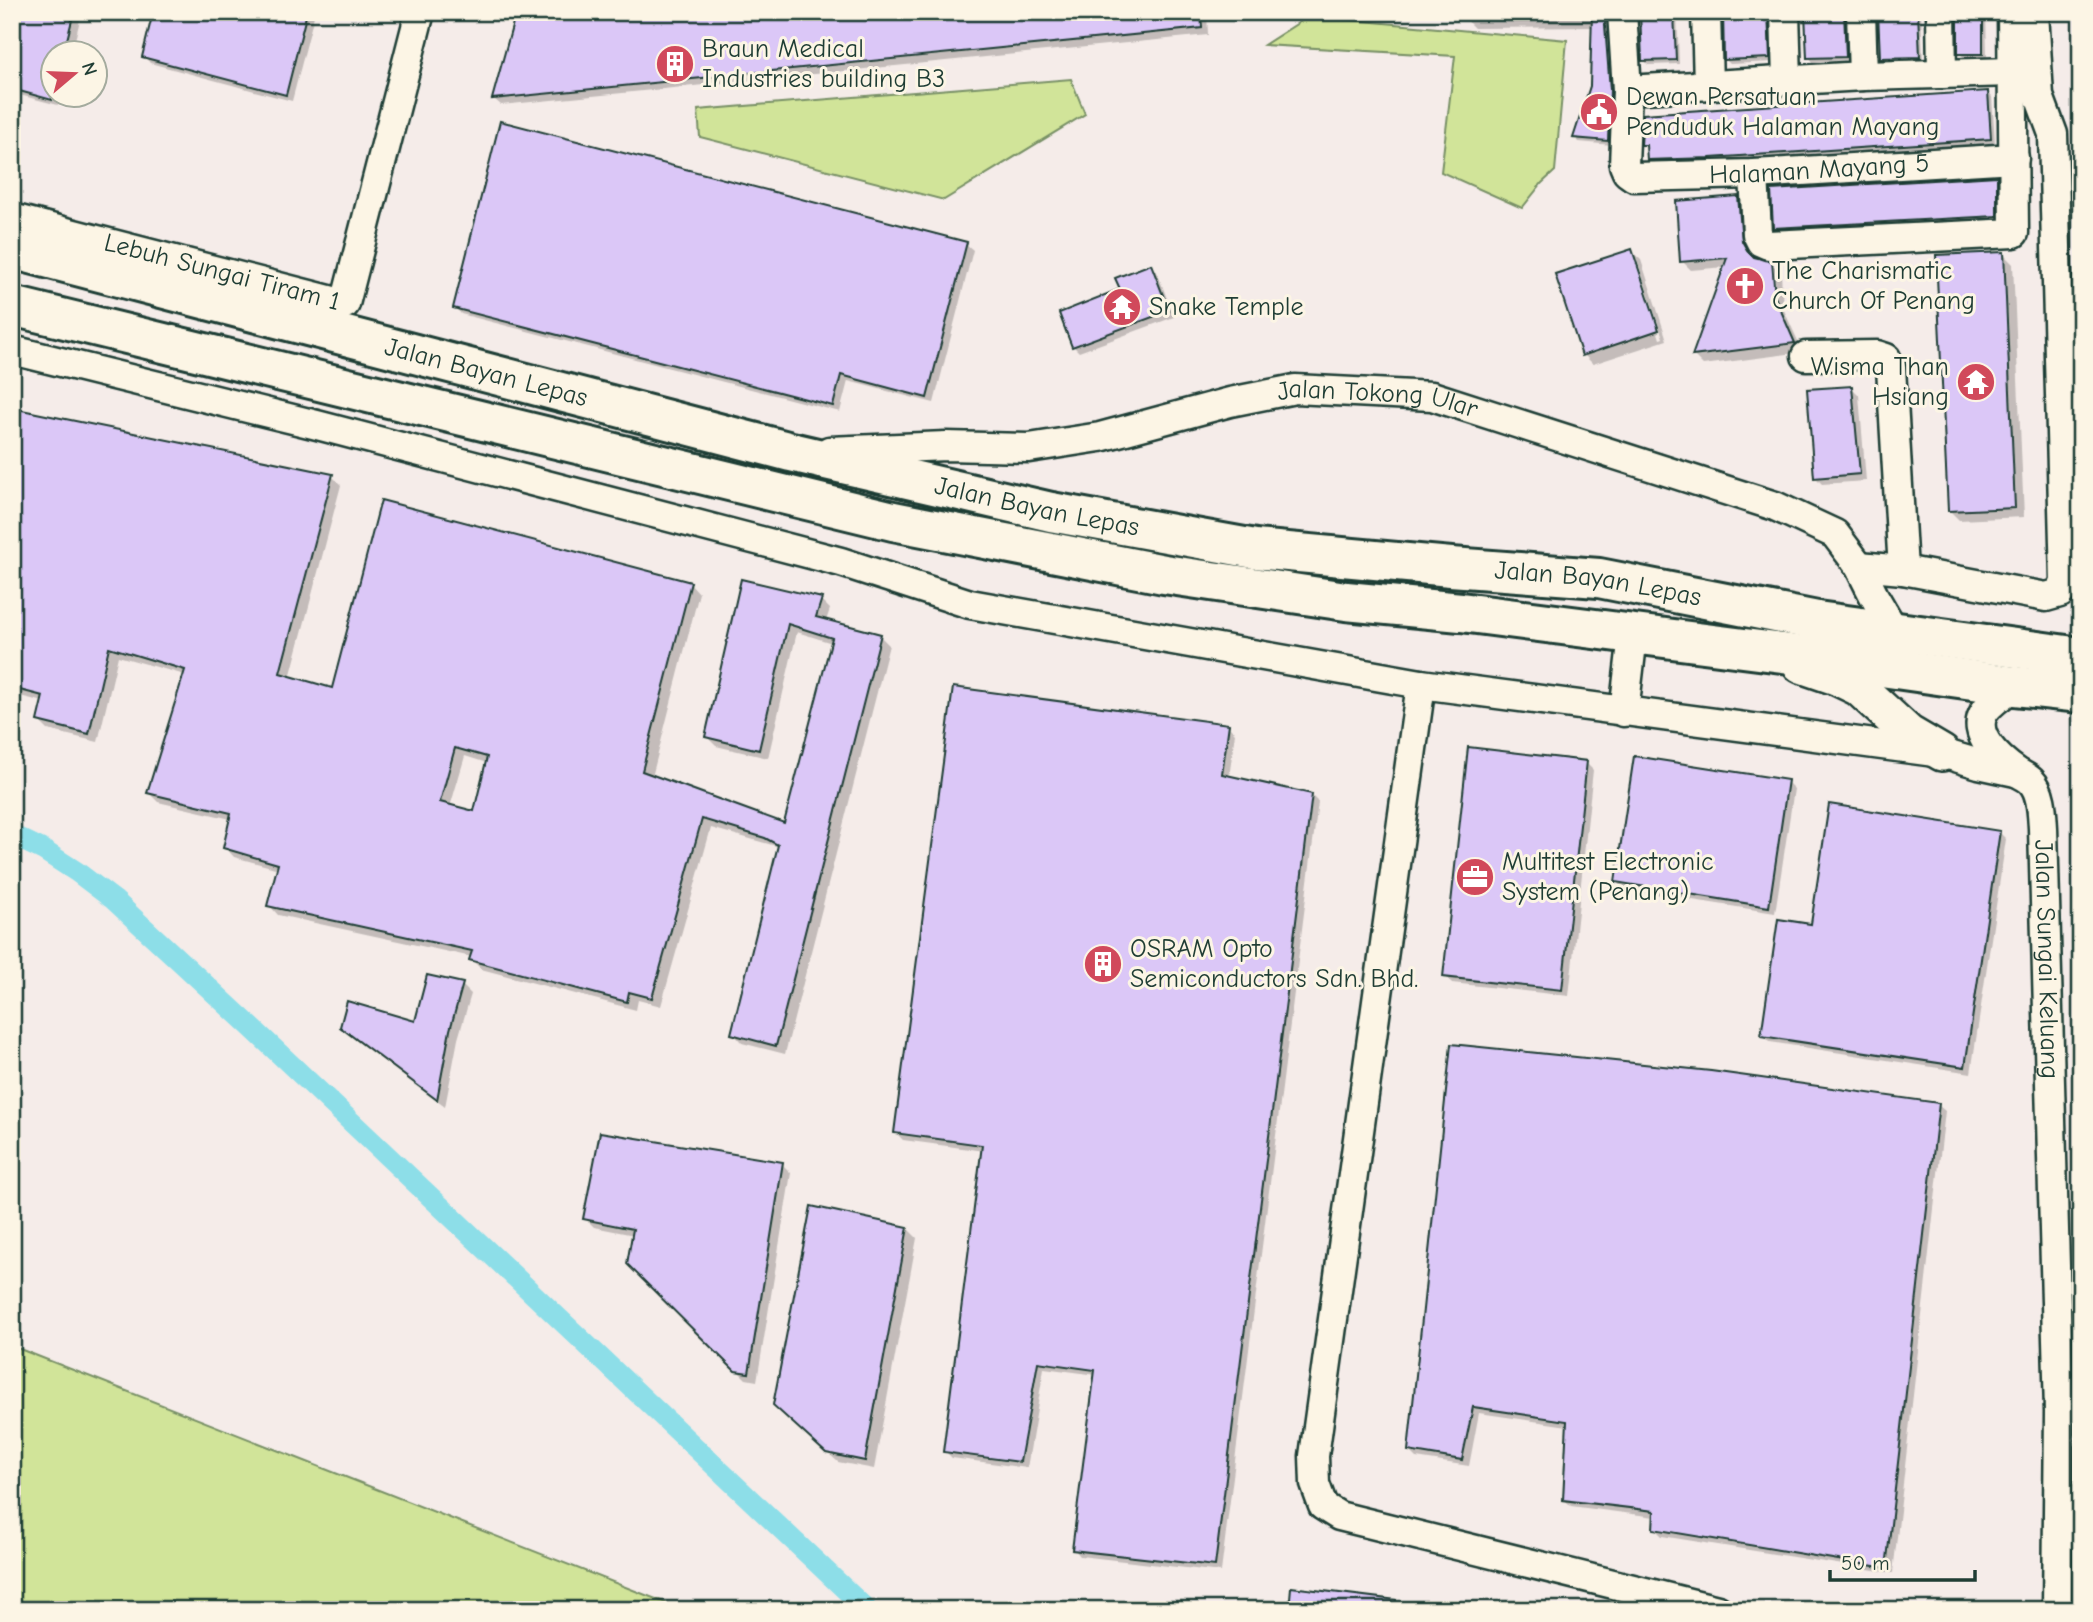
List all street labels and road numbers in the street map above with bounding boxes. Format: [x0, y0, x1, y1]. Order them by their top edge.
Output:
street label: Halaman Mayang 5 [1709, 148, 1930, 190]
street label: Lebuh Sungai Tiram 1 [101, 227, 343, 317]
street label: Jalan Bayan Lepas [382, 332, 591, 413]
street label: Jalan Tokong Ular [1274, 374, 1482, 425]
street label: Jalan Bayan Lepas [932, 471, 1142, 543]
street label: Jalan Bayan Lepas [1494, 555, 1704, 613]
street label: Jalan Sungai Keluang [2028, 839, 2065, 1079]

